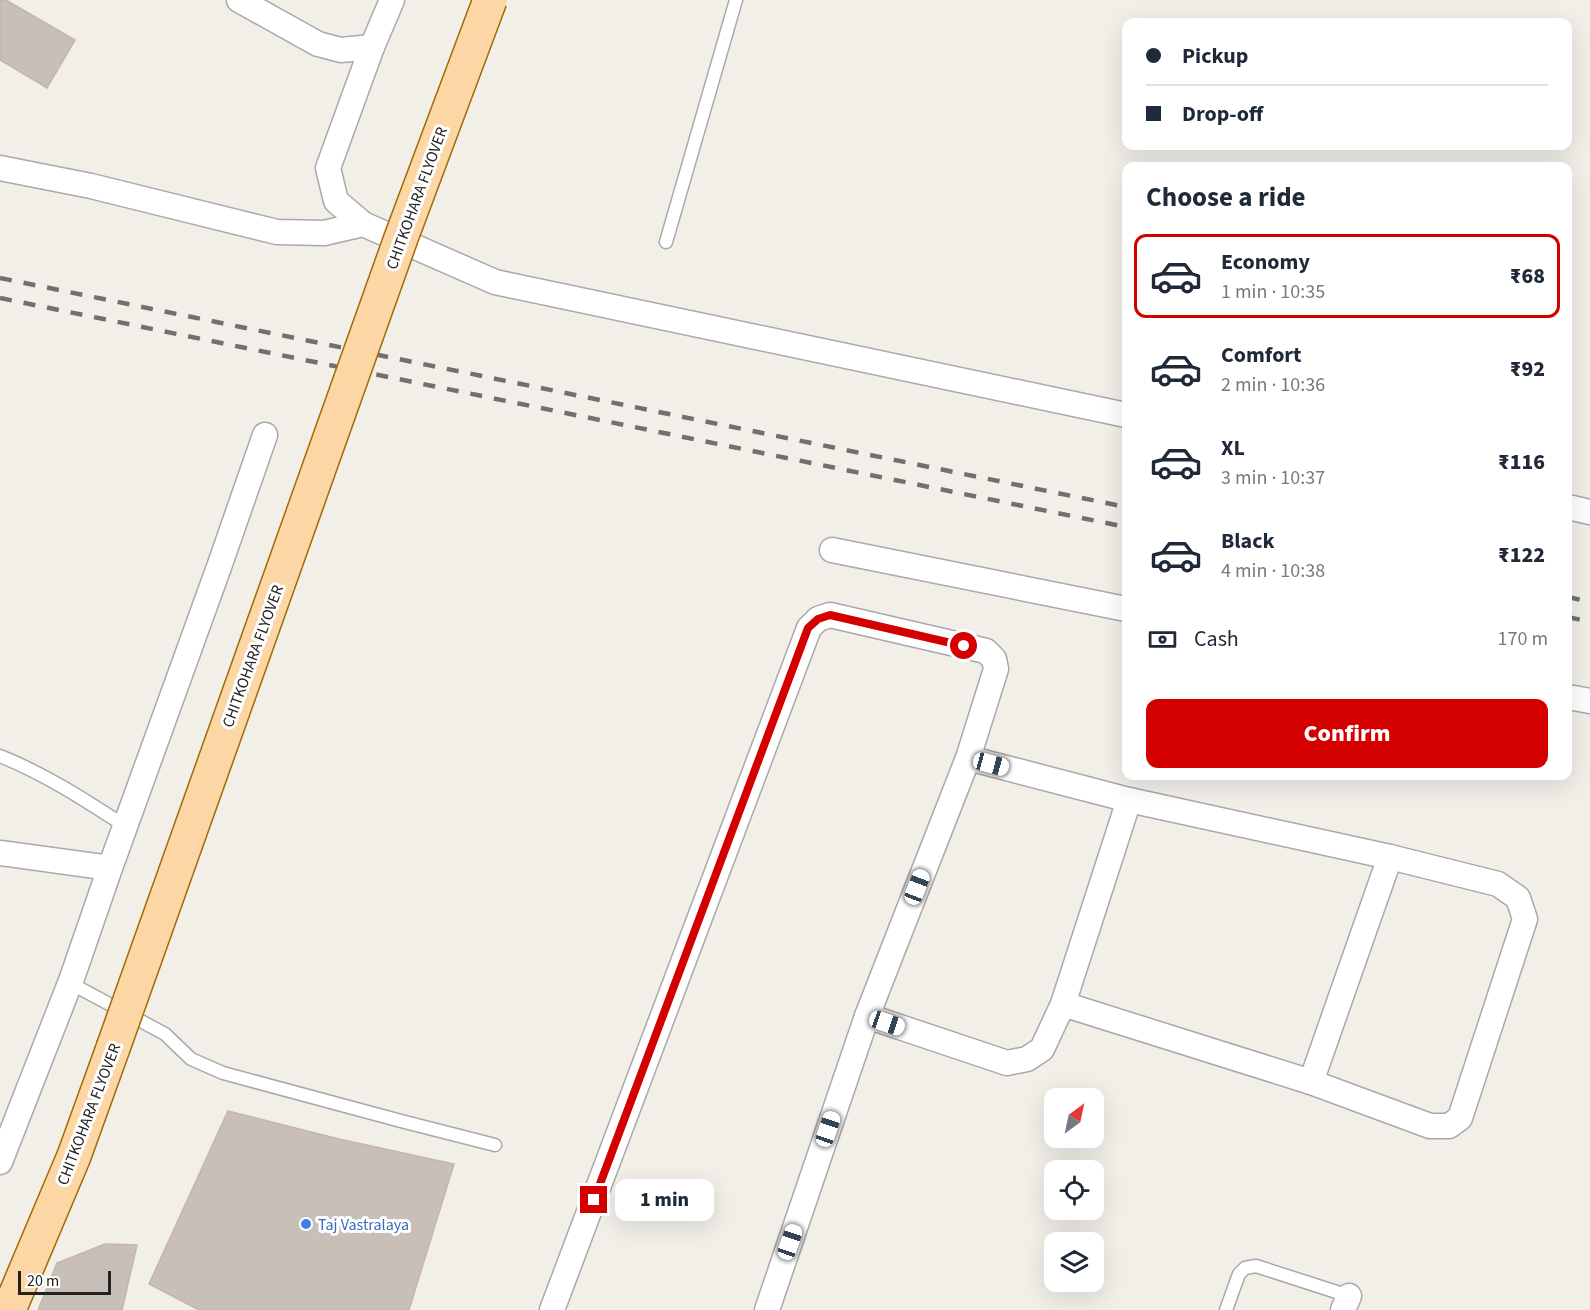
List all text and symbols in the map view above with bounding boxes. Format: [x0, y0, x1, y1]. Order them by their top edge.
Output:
text: Pickup [1182, 40, 1248, 72]
text: Drop-off [1182, 98, 1263, 130]
street label: CHITKOHARA FLYOVER [381, 124, 453, 273]
text: Choose a ride [1146, 178, 1306, 217]
text: Economy [1221, 246, 1310, 278]
icon: car [1149, 249, 1203, 303]
text: ₹68 [1510, 260, 1545, 292]
text: 1 min · 10:35 [1221, 278, 1325, 306]
text: Comfort [1221, 339, 1302, 371]
icon: car [1149, 342, 1203, 396]
text: ₹92 [1510, 353, 1545, 385]
text: 2 min · 10:36 [1221, 371, 1325, 399]
text: XL [1221, 432, 1245, 464]
icon: car [1149, 435, 1203, 489]
text: ₹116 [1498, 446, 1545, 478]
text: 3 min · 10:37 [1221, 464, 1325, 492]
text: Black [1221, 525, 1275, 557]
icon: car [1149, 528, 1203, 582]
text: ₹122 [1498, 539, 1545, 571]
text: 4 min · 10:38 [1221, 557, 1325, 585]
street label: CHITKOHARA FLYOVER [217, 582, 289, 731]
icon: cash [1146, 623, 1179, 656]
text: Cash [1194, 623, 1239, 655]
text: 170 m [1498, 625, 1548, 653]
route start [950, 632, 977, 659]
button: Confirm [1146, 699, 1548, 768]
car [971, 751, 1011, 777]
car [902, 867, 932, 907]
car [867, 1009, 907, 1037]
street label: CHITKOHARA FLYOVER [52, 1040, 126, 1188]
north arrow [1044, 1088, 1104, 1148]
map controls [1044, 1088, 1104, 1292]
car [814, 1109, 842, 1149]
button: locate [1044, 1160, 1104, 1220]
callout: 1 min [615, 1179, 714, 1221]
route end [580, 1186, 607, 1213]
text: 1 min [640, 1186, 689, 1214]
place label: Taj Vastralaya [318, 1214, 409, 1236]
marker: Taj Vastralaya [299, 1217, 313, 1231]
car [776, 1222, 804, 1262]
button: layers [1044, 1232, 1104, 1292]
scale bar [18, 1268, 111, 1296]
text: 20 m [27, 1270, 59, 1292]

